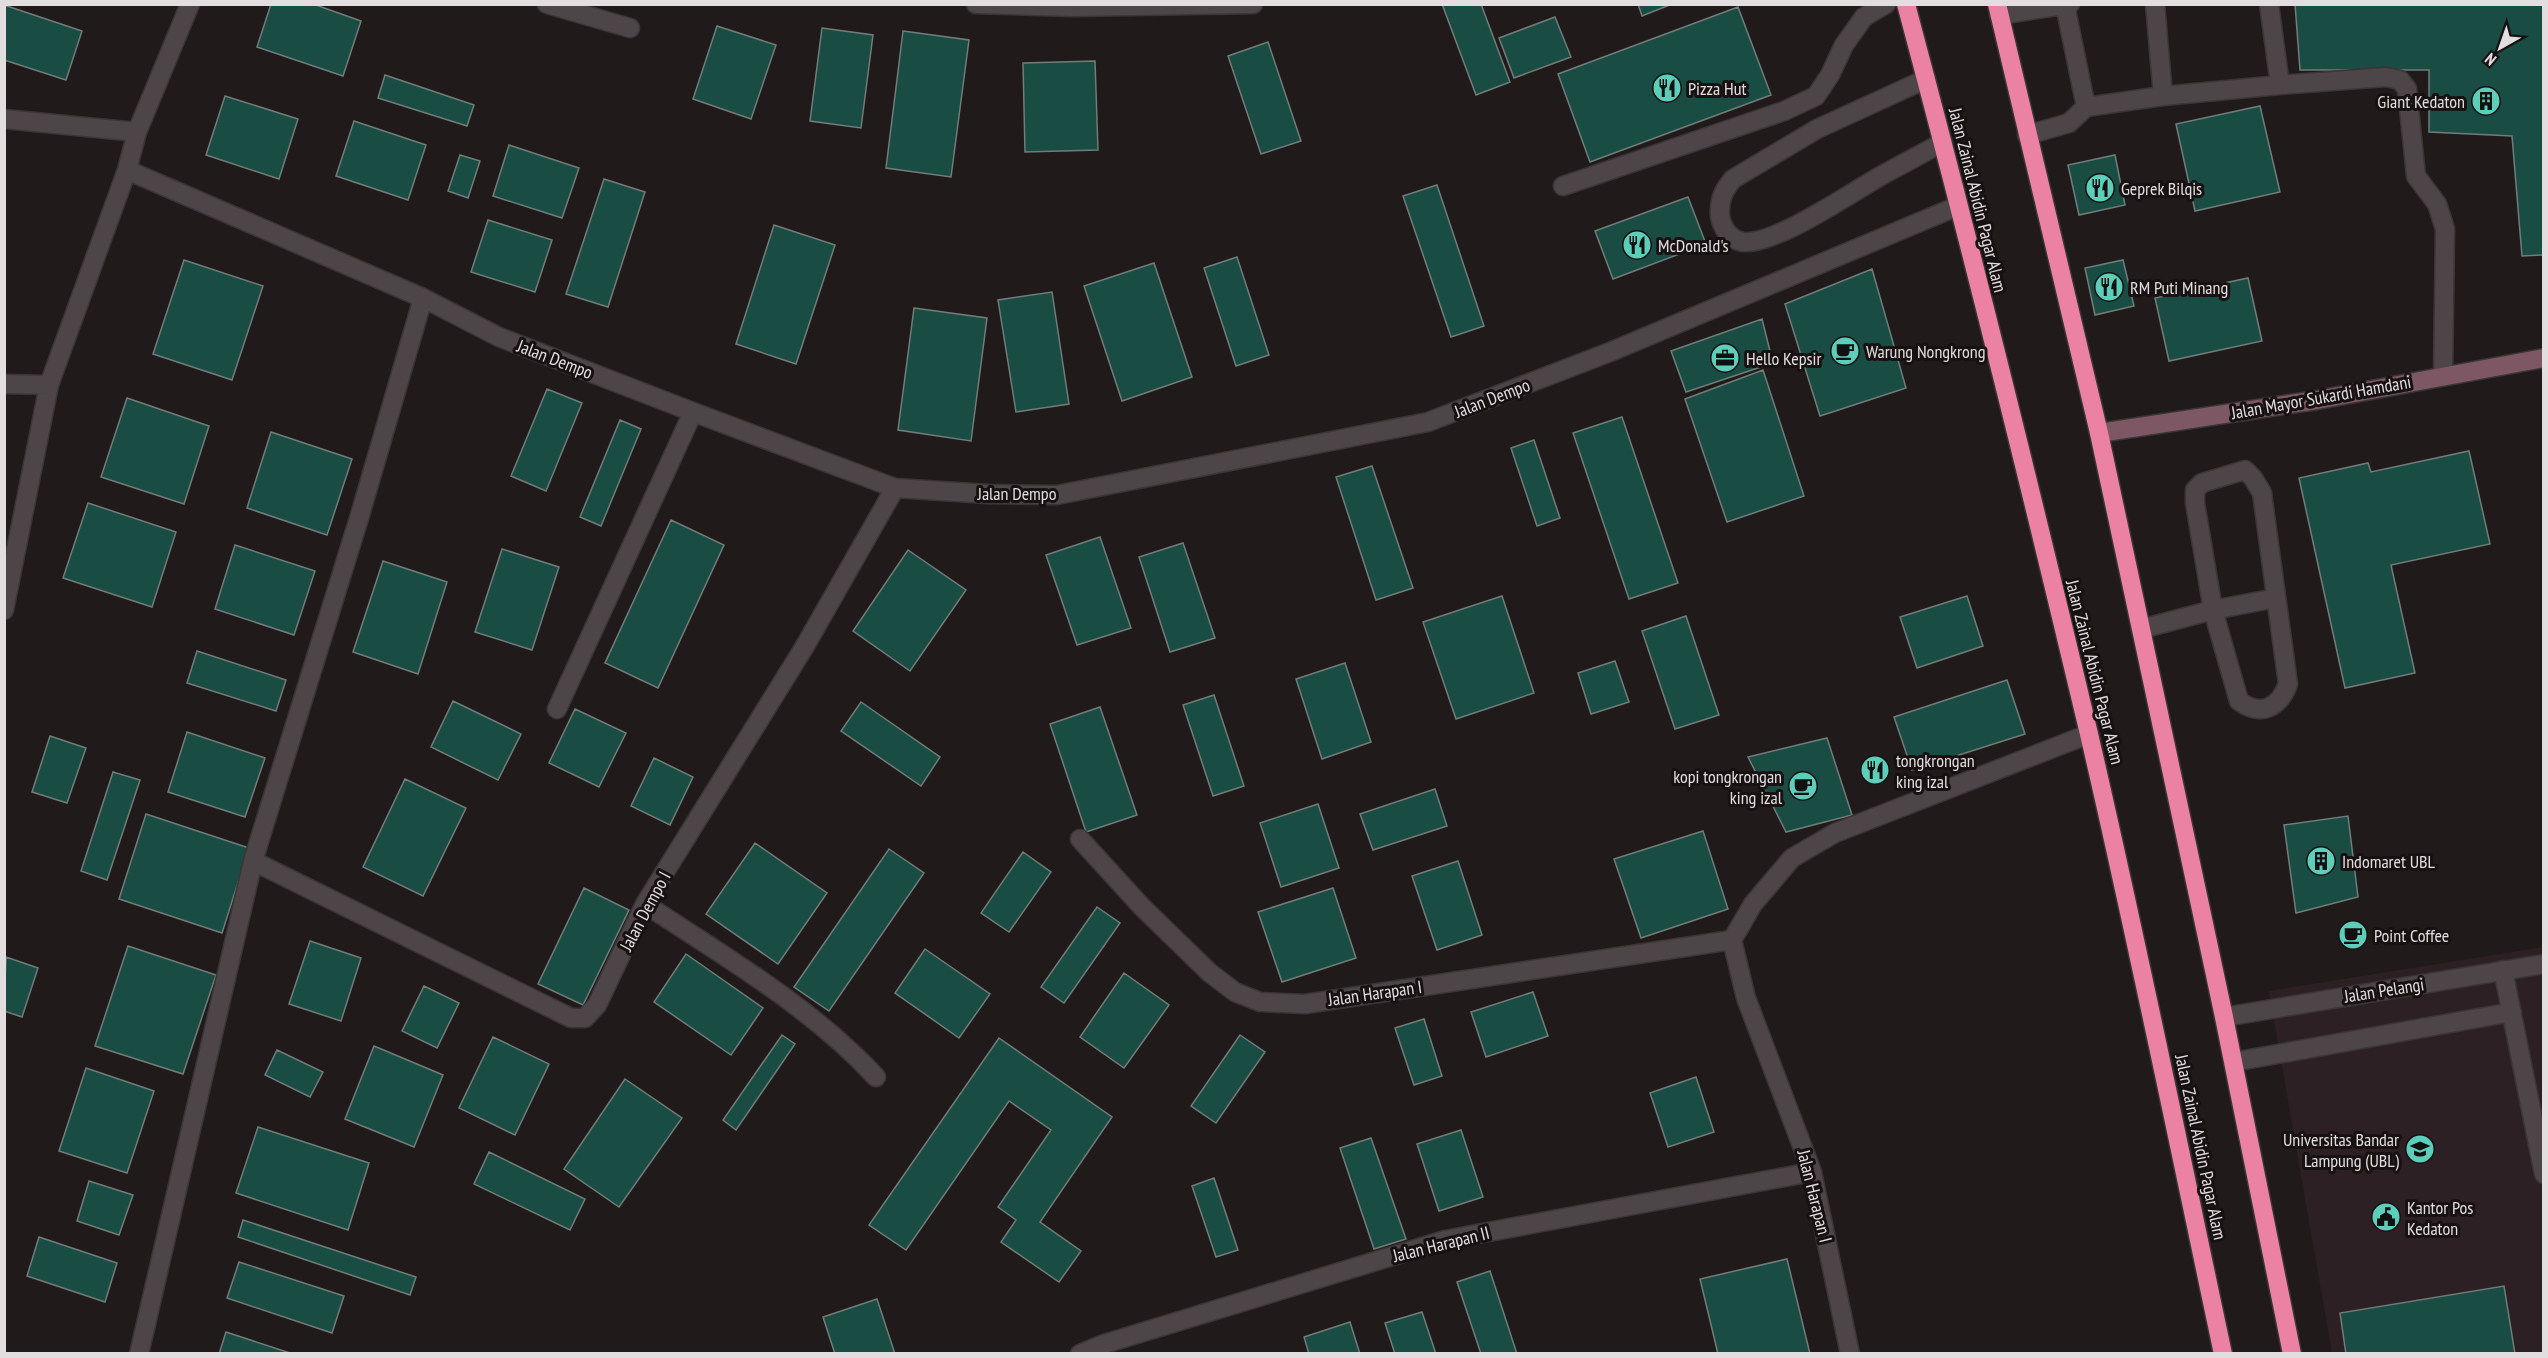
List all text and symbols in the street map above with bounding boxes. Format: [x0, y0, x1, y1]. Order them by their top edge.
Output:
north arrow [2470, 18, 2530, 78]
text: N [2481, 49, 2500, 70]
restaurant icon: Pizza Hut [1651, 72, 1683, 104]
place label: Pizza Hut [1688, 77, 1746, 100]
building icon: Giant Kedaton [2470, 85, 2502, 117]
place label: Giant Kedaton [2377, 90, 2465, 113]
street label: Jalan Zainal Abidin Pagar Alam [1944, 105, 2012, 295]
restaurant icon: Geprek Bilqis [2084, 172, 2116, 204]
place label: Geprek Bilqis [2121, 177, 2202, 200]
restaurant icon: McDonald's [1621, 229, 1653, 261]
place label: McDonald's [1658, 234, 1729, 257]
restaurant icon: RM Puti Minang [2093, 271, 2125, 303]
place label: RM Puti Minang [2130, 276, 2228, 299]
street label: Jalan Dempo [513, 334, 596, 384]
cafe icon: Warung Nongkrong [1829, 335, 1861, 367]
place label: Warung Nongkrong [1866, 340, 1985, 363]
office icon: Hello Kepsir [1709, 342, 1741, 374]
place label: Hello Kepsir [1746, 347, 1821, 370]
street label: Jalan Mayor Sukardi Hamdani [2228, 370, 2413, 424]
street label: Jalan Dempo [1450, 373, 1533, 423]
street label: Jalan Dempo [977, 482, 1057, 505]
street label: Jalan Zainal Abidin Pagar Alam [2061, 577, 2129, 767]
place label: tongkrongan king izal [1896, 749, 1975, 793]
restaurant icon: tongkrongan king izal [1859, 754, 1891, 786]
place label: kopi tongkrongan king izal [1673, 765, 1783, 809]
cafe icon: kopi tongkrongan king izal [1787, 770, 1819, 802]
building icon: Indomaret UBL [2305, 845, 2337, 877]
place label: Indomaret UBL [2342, 850, 2436, 873]
street label: Jalan Dempo I [614, 867, 676, 956]
cafe icon: Point Coffee [2337, 919, 2369, 951]
place label: Point Coffee [2374, 924, 2449, 947]
street label: Jalan Pelangi [2341, 972, 2426, 1008]
street label: Jalan Harapan I [1326, 975, 1423, 1011]
street label: Jalan Zainal Abidin Pagar Alam [2170, 1051, 2232, 1242]
place label: Universitas Bandar Lampung (UBL) [2283, 1128, 2400, 1172]
school or university icon: Universitas Bandar Lampung (UBL) [2404, 1133, 2436, 1165]
street label: Jalan Harapan I [1792, 1146, 1838, 1245]
place label: Kantor Pos Kedaton [2407, 1196, 2473, 1240]
public building icon: Kantor Pos Kedaton [2370, 1201, 2402, 1233]
street label: Jalan Harapan II [1389, 1221, 1492, 1267]

